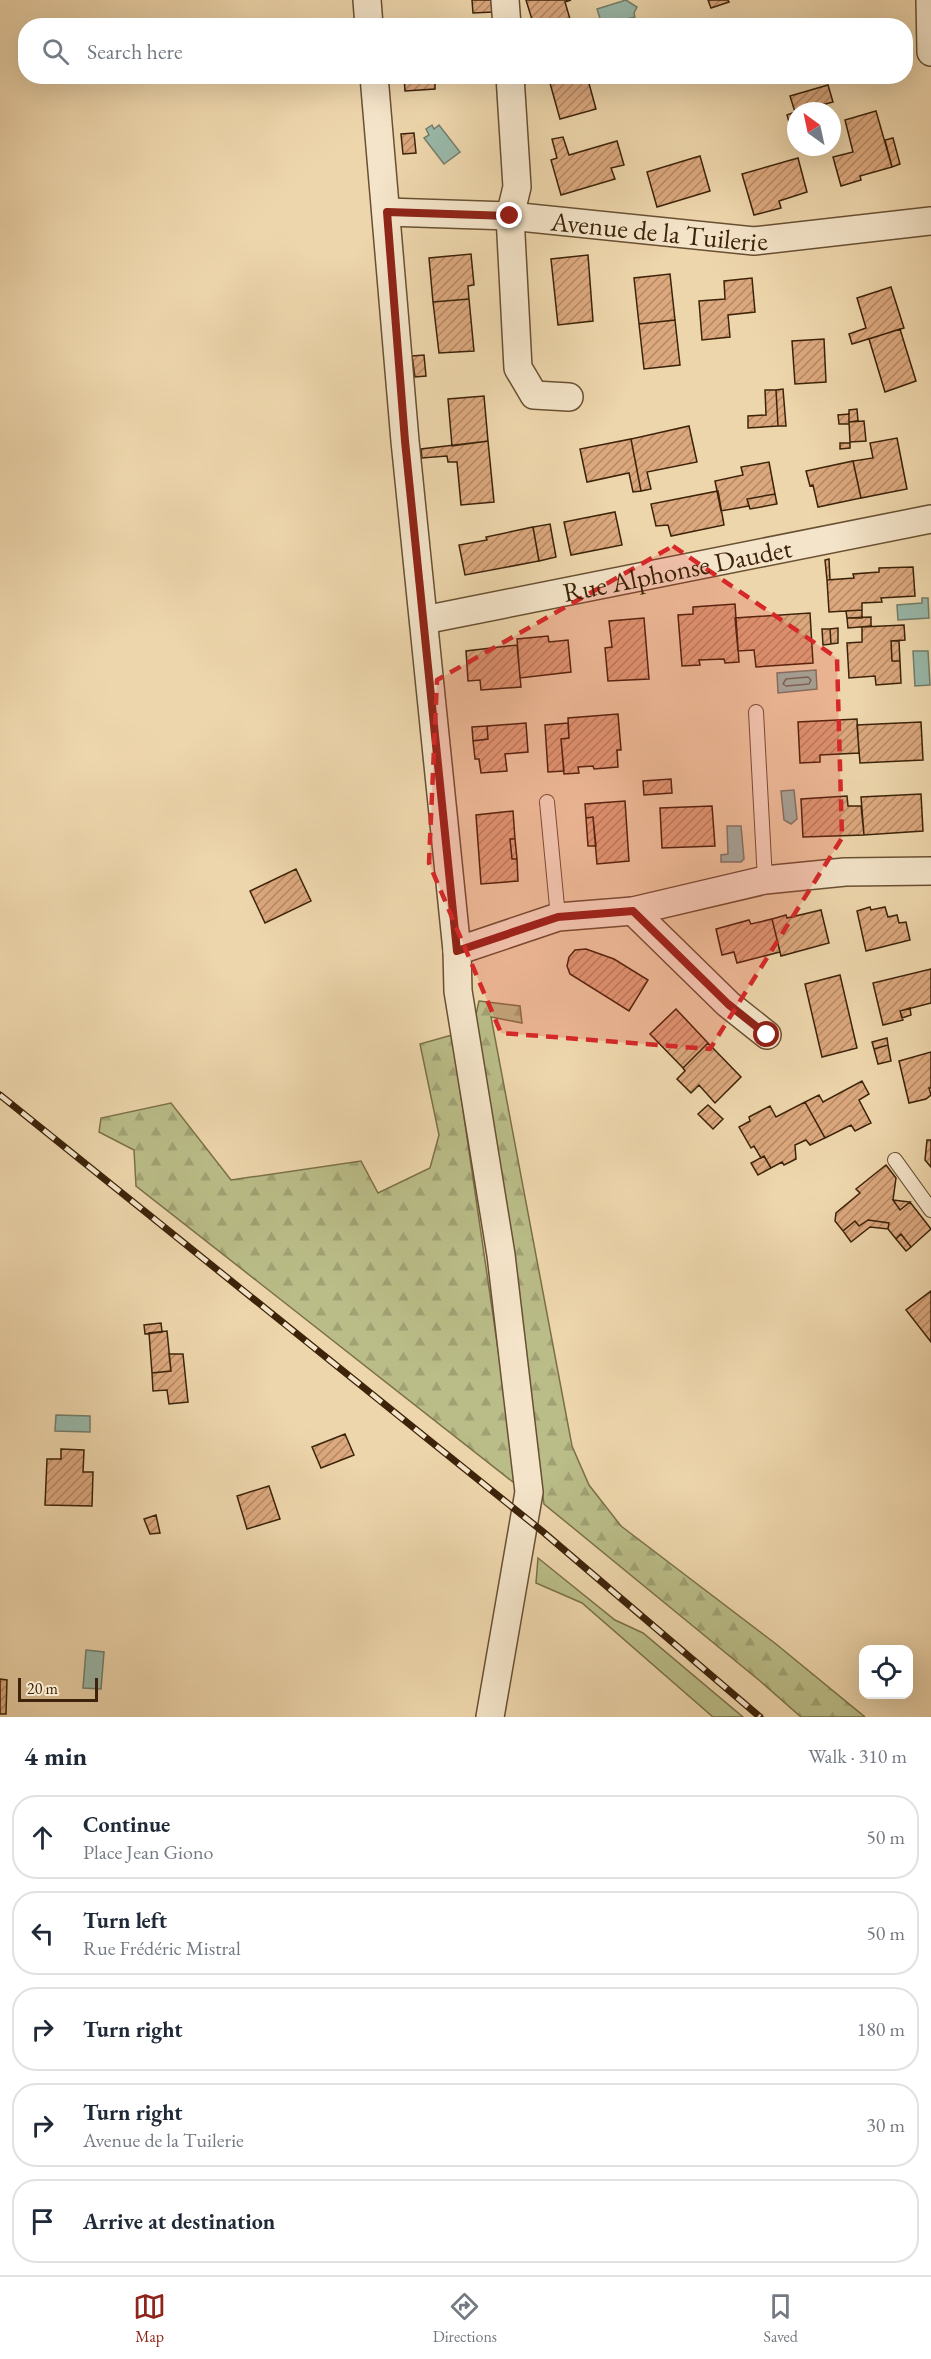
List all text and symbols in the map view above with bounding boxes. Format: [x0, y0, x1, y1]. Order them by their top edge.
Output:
search box [18, 18, 913, 84]
icon: search [39, 35, 72, 68]
text: Search here [87, 37, 182, 66]
north arrow [787, 102, 841, 156]
route end [496, 202, 522, 228]
street label: Avenue de la Tuilerie [548, 203, 769, 259]
street label: Rue Alphonse Daudet [560, 530, 795, 609]
route start [753, 1021, 779, 1047]
map controls [859, 1645, 913, 1699]
button: locate [859, 1645, 913, 1699]
scale bar [18, 1675, 98, 1702]
text: 20 m [27, 1678, 58, 1699]
text: 4 min [24, 1739, 87, 1773]
text: Walk · 310 m [808, 1743, 907, 1769]
text: Continue [83, 1810, 170, 1839]
icon: ahead [26, 1821, 59, 1854]
text: 50 m [866, 1824, 905, 1850]
text: Place Jean Giono [83, 1839, 213, 1865]
text: Turn left [83, 1906, 167, 1935]
icon: left [26, 1917, 59, 1950]
text: 50 m [866, 1920, 905, 1946]
text: Rue Frédéric Mistral [83, 1935, 241, 1961]
icon: right [26, 2013, 59, 2046]
text: Turn right [83, 2015, 182, 2044]
text: 180 m [857, 2016, 905, 2042]
text: Turn right [83, 2098, 182, 2127]
icon: right [26, 2109, 59, 2142]
text: 30 m [866, 2112, 905, 2138]
text: Avenue de la Tuilerie [83, 2127, 244, 2153]
icon: arrive [26, 2205, 59, 2238]
text: Arrive at destination [83, 2207, 275, 2236]
tab: Map [133, 2290, 166, 2347]
tab: Directions [433, 2290, 497, 2347]
tab: Saved [763, 2290, 798, 2347]

